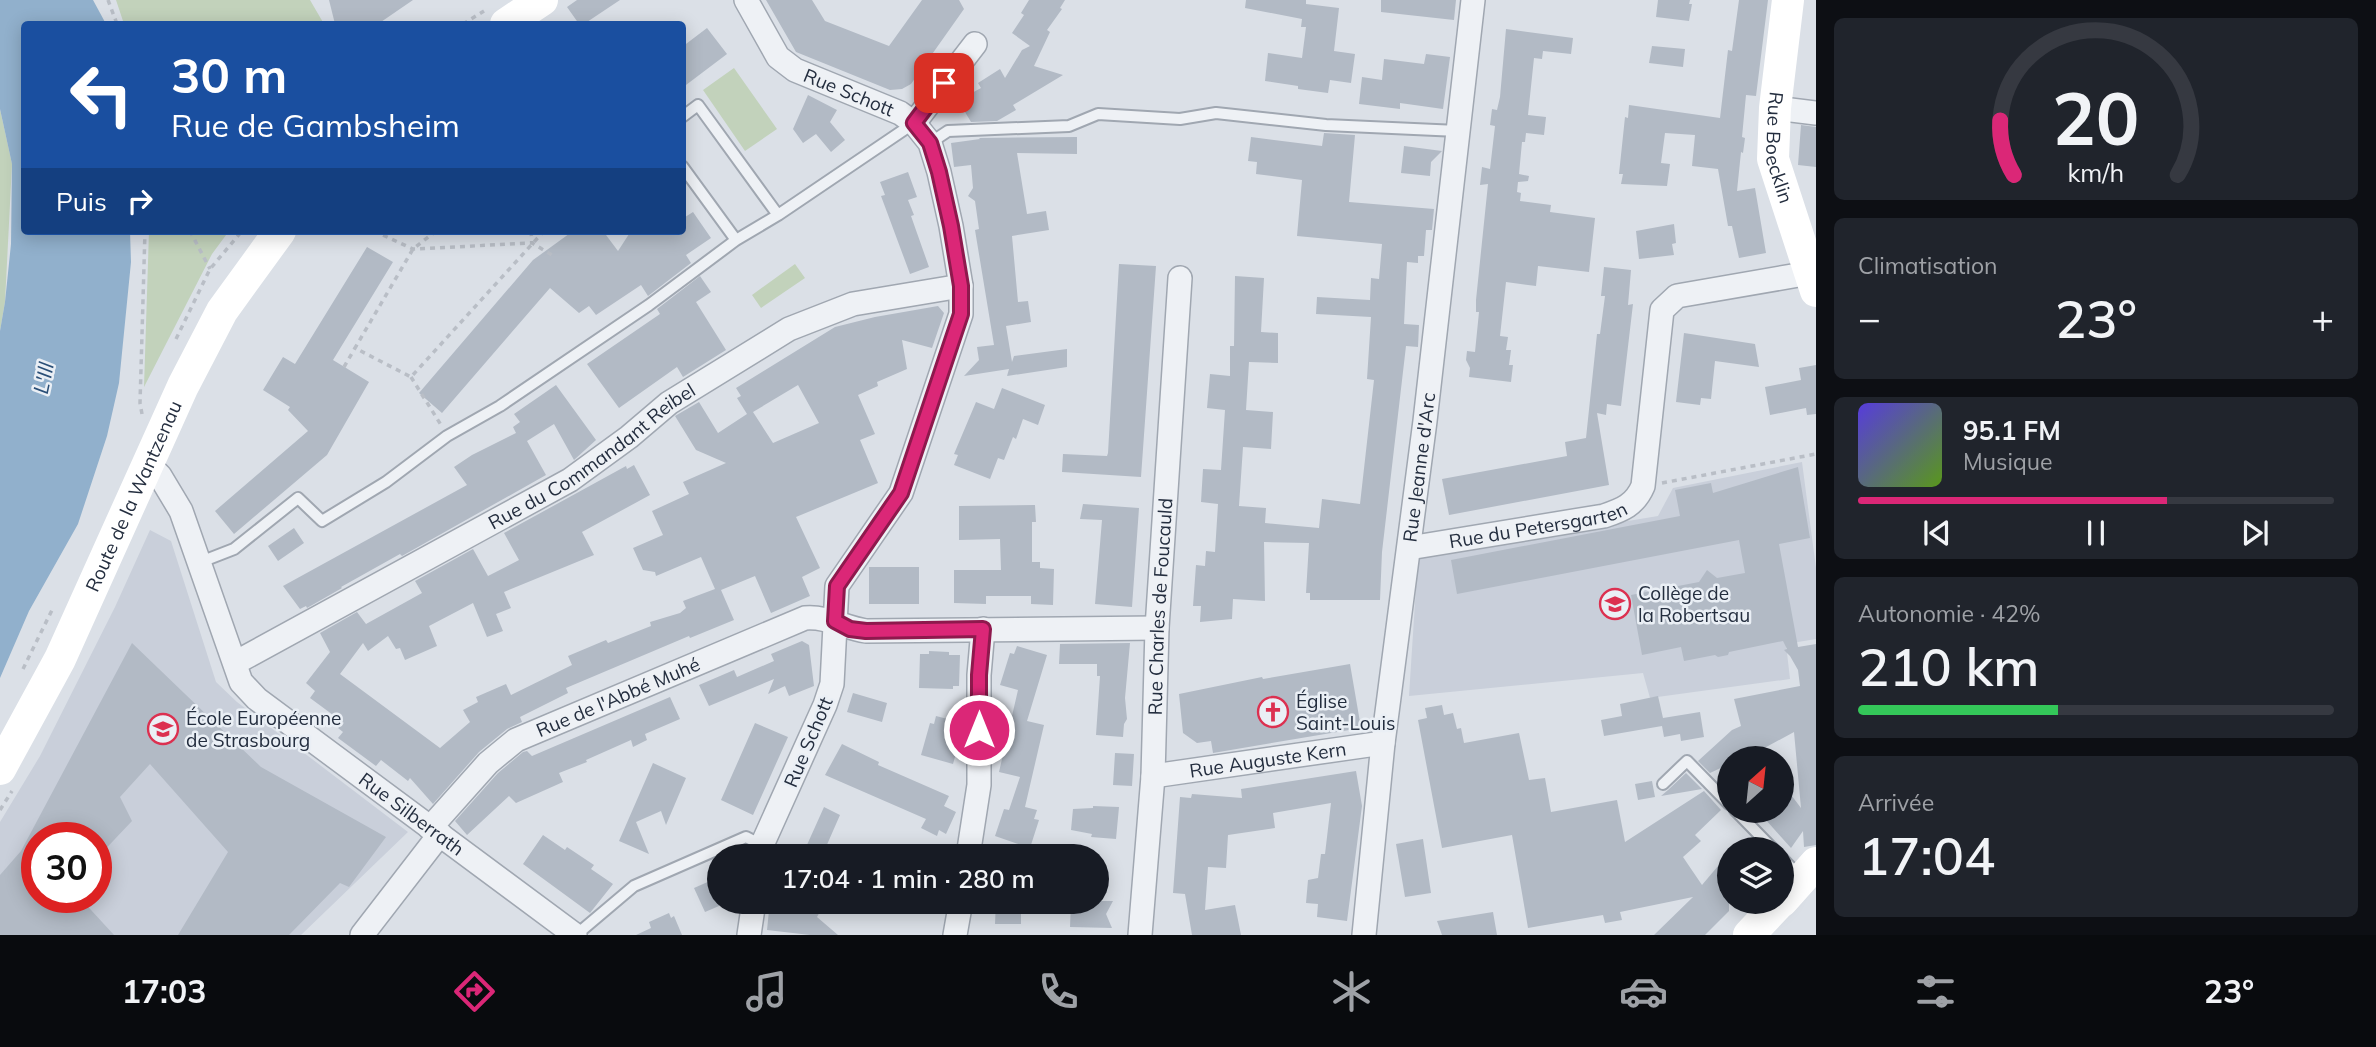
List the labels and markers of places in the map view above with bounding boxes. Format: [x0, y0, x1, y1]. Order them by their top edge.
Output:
pin [914, 53, 974, 113]
place label: Collège de la Robertsau [1638, 581, 1750, 627]
school or university icon: Collège de la Robertsau [1598, 587, 1632, 621]
place label: Église Saint-Louis [1296, 689, 1396, 735]
church icon: Église Saint-Louis [1256, 695, 1290, 729]
place label: École Européenne de Strasbourg [186, 706, 341, 752]
school or university icon: École Européenne de Strasbourg [146, 712, 180, 746]

